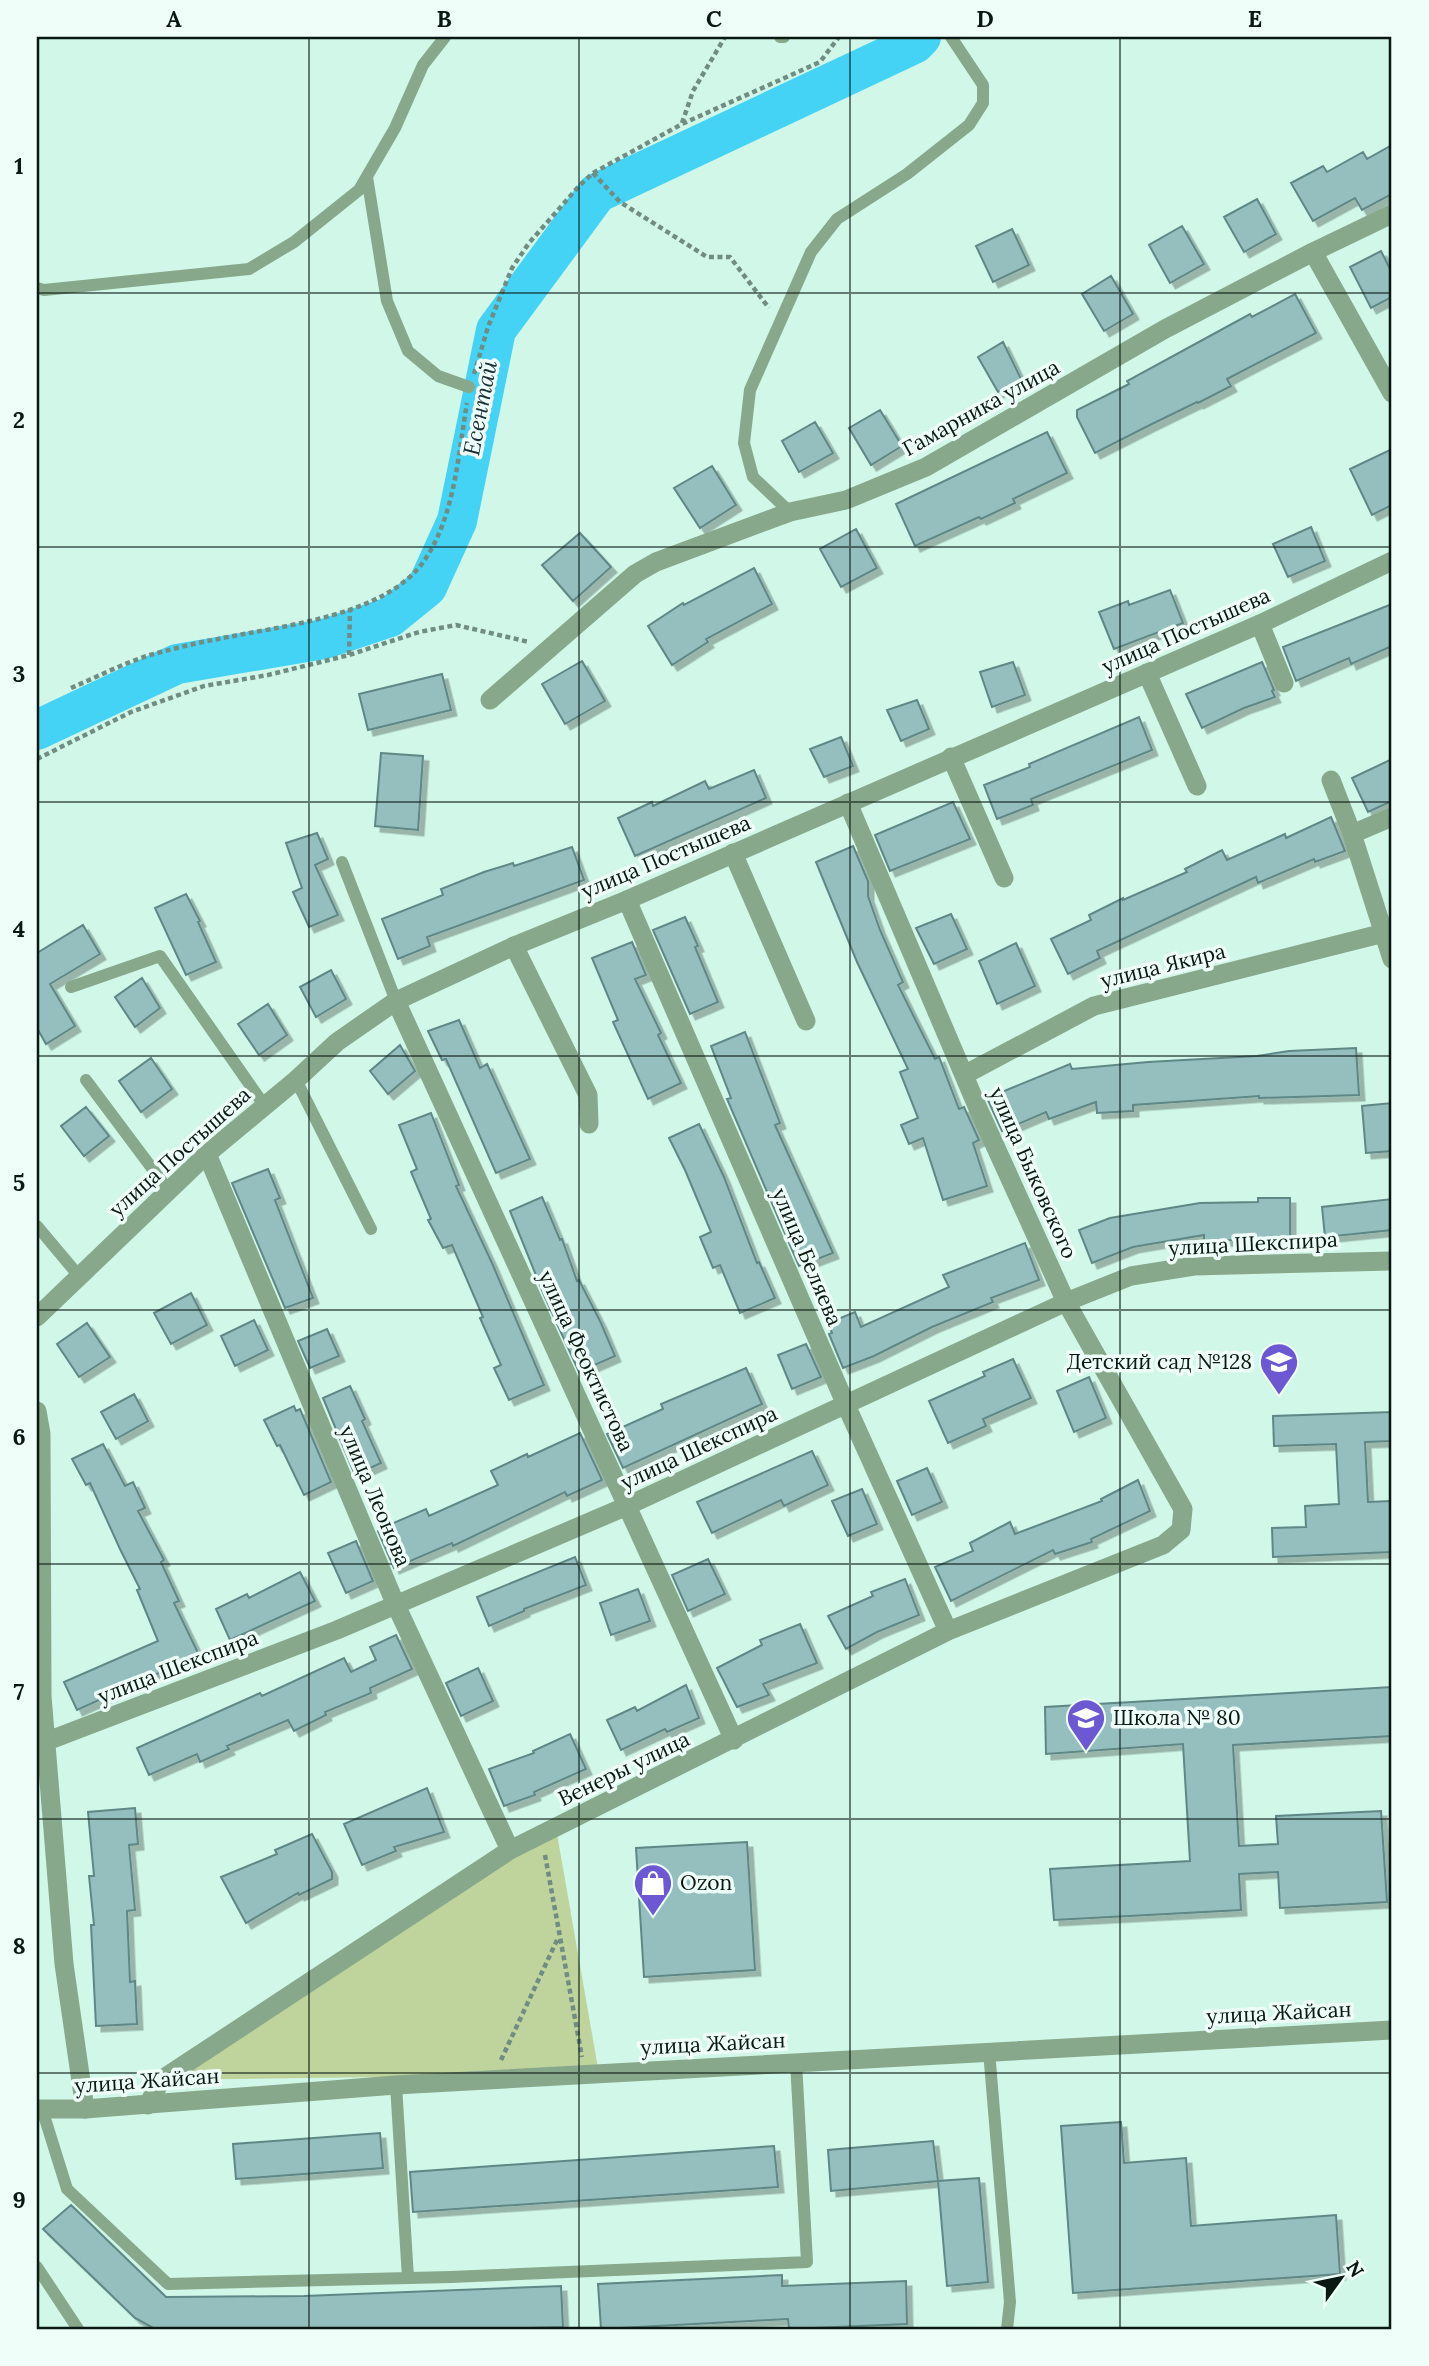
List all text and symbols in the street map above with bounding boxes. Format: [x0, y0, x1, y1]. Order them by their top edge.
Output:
text: A [166, 4, 182, 33]
text: B [436, 4, 452, 33]
text: C [706, 4, 722, 33]
text: D [976, 4, 994, 33]
text: E [1248, 4, 1262, 33]
text: 1 [14, 151, 24, 180]
street label: Гамарника улица [897, 353, 1064, 462]
water label: Есентай [456, 358, 503, 458]
text: 2 [13, 405, 25, 434]
street label: улица Постышева [1097, 581, 1274, 680]
text: 3 [13, 659, 25, 688]
street label: улица Постышева [577, 809, 755, 904]
text: 4 [13, 914, 25, 943]
street label: улица Якира [1098, 937, 1228, 994]
street label: улица Постышева [103, 1081, 256, 1222]
street label: улица Быковского [984, 1083, 1083, 1263]
text: 5 [13, 1168, 25, 1197]
street label: улица Беляева [766, 1184, 849, 1330]
street label: улица Шекспира [1168, 1226, 1339, 1261]
street label: улица Феоктистова [533, 1266, 640, 1456]
school or university icon: Детский сад №128 [1258, 1341, 1300, 1396]
place label: Детский сад №128 [1066, 1348, 1252, 1375]
street label: улица Шекспира [616, 1399, 782, 1496]
street label: улица Леонова [334, 1421, 417, 1571]
text: 6 [12, 1422, 26, 1451]
street label: улица Шекспира [94, 1623, 262, 1710]
text: 7 [14, 1677, 25, 1706]
school or university icon: Школа № 80 [1065, 1697, 1107, 1752]
place label: Школа № 80 [1113, 1704, 1241, 1731]
street label: Венеры улица [554, 1725, 694, 1812]
shop icon: Ozon [632, 1862, 674, 1917]
place label: Ozon [680, 1869, 733, 1896]
text: 8 [12, 1931, 26, 1960]
street label: улица Жайсан [1206, 1995, 1352, 2030]
street label: улица Жайсан [640, 2026, 786, 2061]
street label: улица Жайсан [74, 2062, 220, 2099]
text: 9 [12, 2185, 26, 2214]
north arrow [1306, 2244, 1376, 2314]
text: N [1341, 2256, 1369, 2282]

